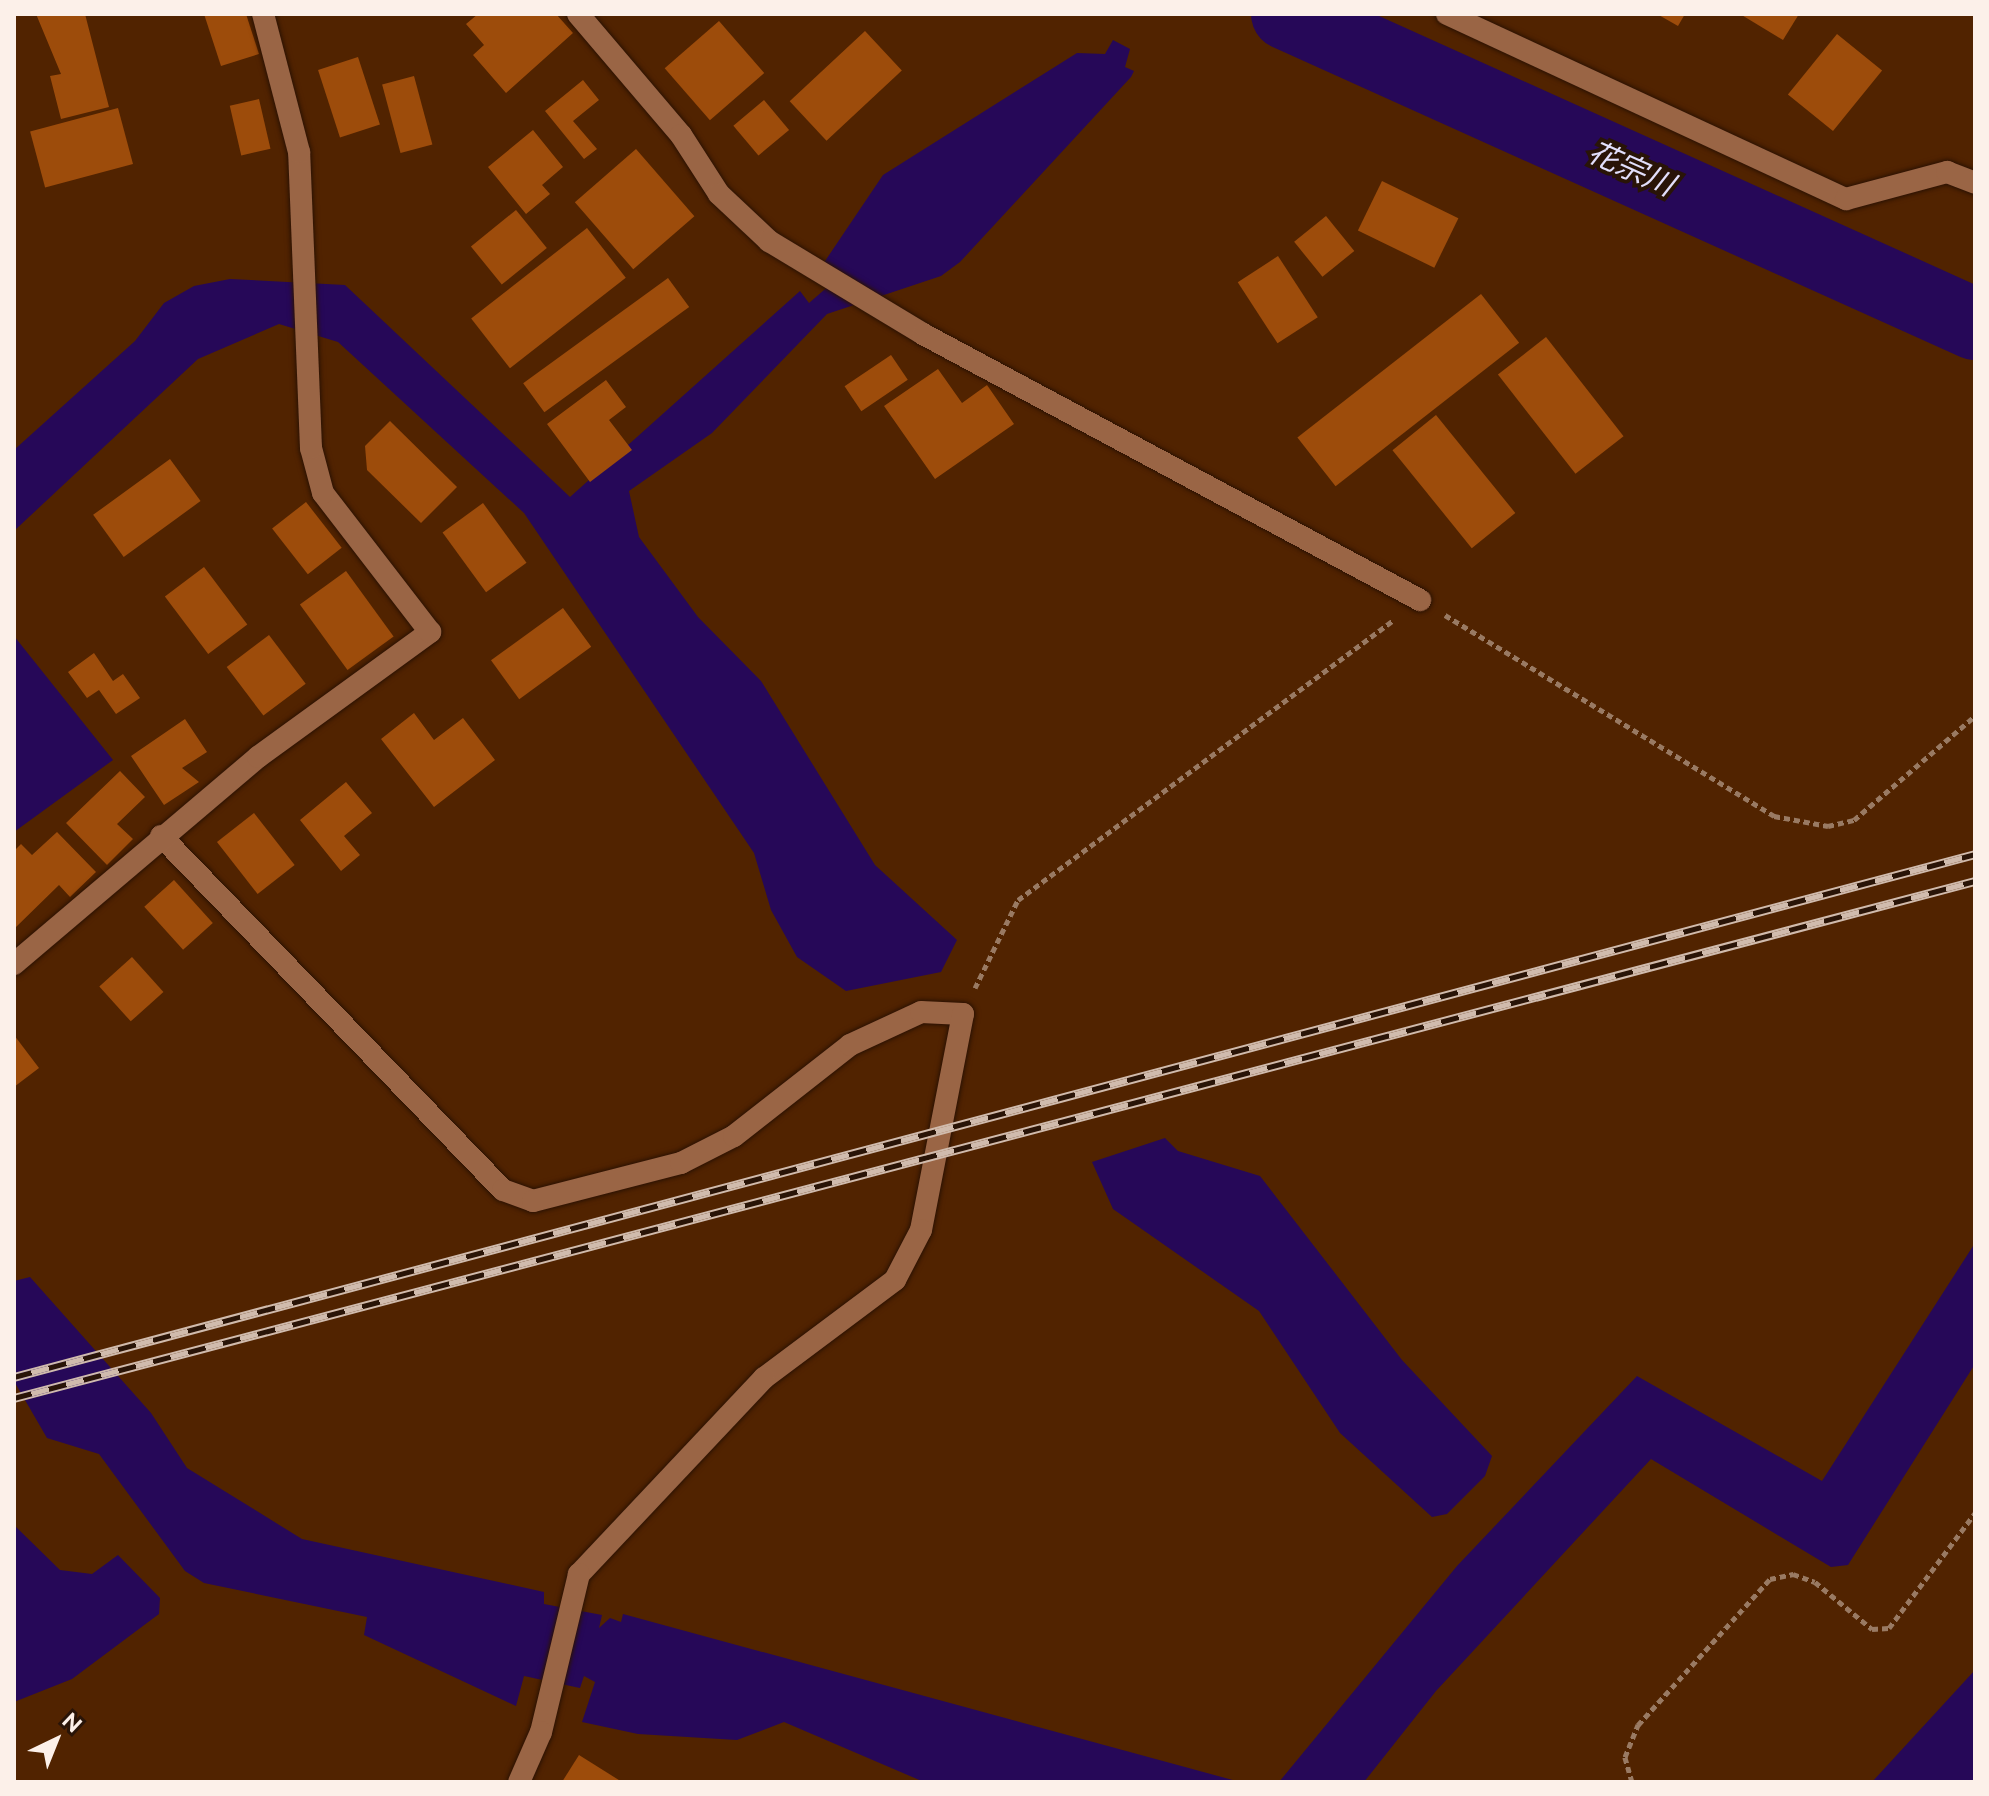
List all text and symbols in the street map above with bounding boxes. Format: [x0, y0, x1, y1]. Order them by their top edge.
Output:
water label: 花宗川 [1583, 134, 1679, 204]
north arrow [16, 1700, 96, 1780]
text: N [57, 1707, 87, 1738]

